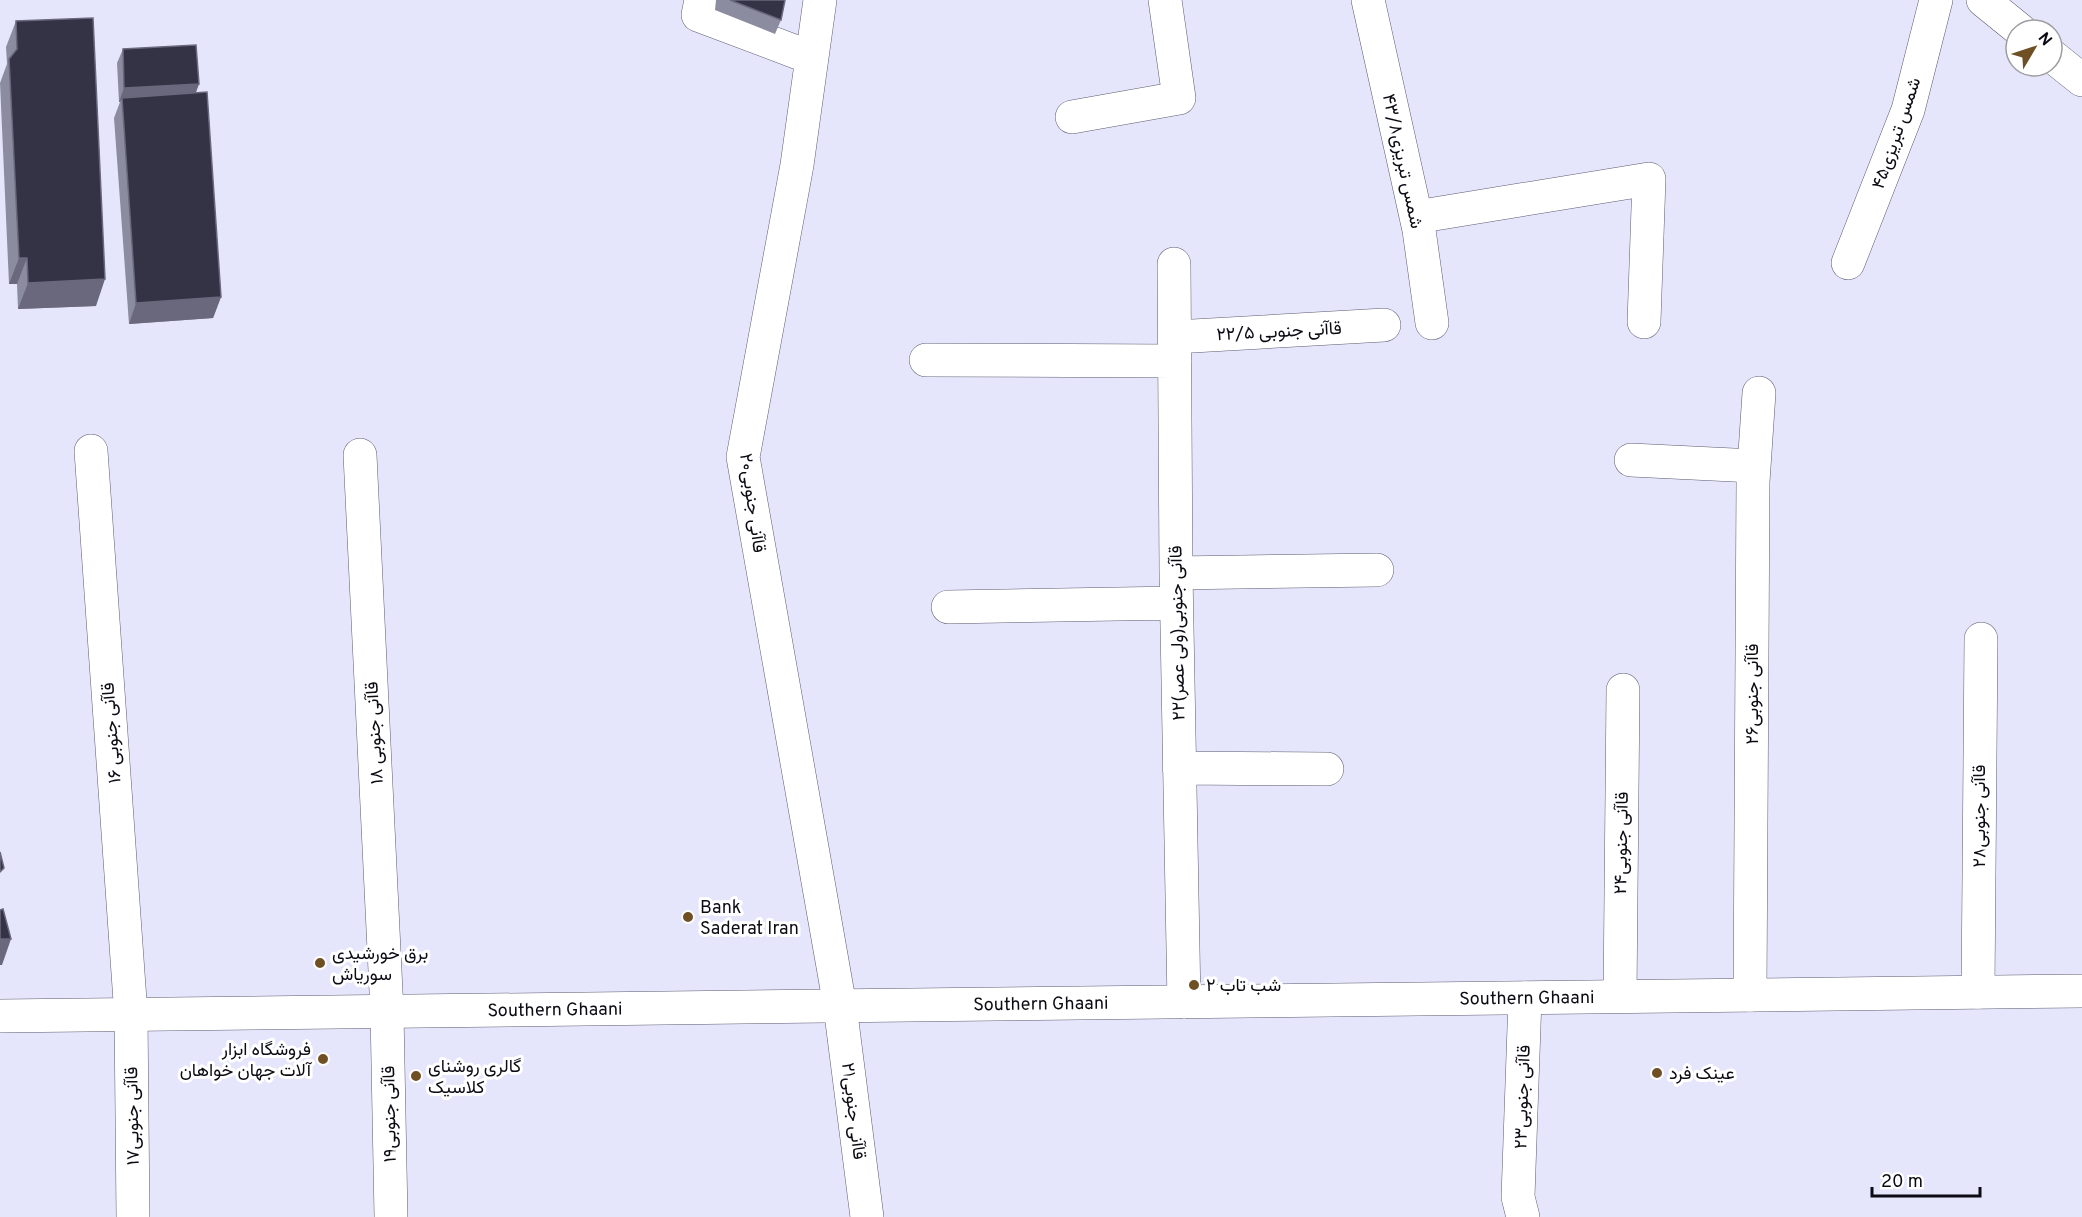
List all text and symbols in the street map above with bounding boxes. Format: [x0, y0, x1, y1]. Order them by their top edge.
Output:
north arrow [2004, 18, 2064, 78]
text: N [2033, 29, 2055, 51]
street label: شمس تبریزی۴۵ [1868, 75, 1927, 192]
street label: شمس تبریزی۴۳/۸ [1376, 92, 1427, 231]
street label: قاآنی جنوبی ۲۲/۵ [1216, 318, 1342, 347]
street label: ۲۰قاآنی جنوبی [733, 452, 770, 554]
street label: ۲۲قاآنی جنوبی(ولی عصر) [1165, 545, 1192, 721]
street label: ۲۶قاآنی جنوبی [1742, 643, 1765, 745]
street label: قاآنی جنوبی ۱۸ [361, 681, 390, 785]
street label: قاآنی جنوبی ۱۶ [97, 682, 127, 784]
street label: ۲۸قاآنی جنوبی [1969, 765, 1992, 867]
street label: ۲۴قاآنی جنوبی [1610, 791, 1635, 895]
place label: Bank Saderat Iran [700, 897, 799, 941]
marker: Bank Saderat Iran [681, 910, 695, 924]
place label: برق خورشیدی سوریاش [332, 943, 428, 987]
marker: برق خورشیدی سوریاش [313, 956, 327, 970]
place label: شب تاب ۲ [1206, 975, 1281, 998]
marker: شب تاب ۲ [1187, 978, 1201, 992]
street label: Southern Ghaani [1459, 987, 1595, 1011]
street label: Southern Ghaani [973, 993, 1109, 1017]
street label: Southern Ghaani [487, 999, 623, 1023]
place label: فروشگاه ابزار آلات جهان خواهان [180, 1039, 313, 1083]
street label: قاآنی جنوبی۲۳ [1510, 1045, 1537, 1150]
marker: فروشگاه ابزار آلات جهان خواهان [316, 1052, 330, 1066]
place label: گالری روشنای کلاسیک [428, 1056, 521, 1100]
street label: قاآنی جنوبی۲۱ [835, 1061, 870, 1161]
place label: عینک فرد [1669, 1063, 1735, 1086]
street label: قاآنی جنوبی۱۹ [378, 1065, 403, 1163]
street label: قاآنی جنوبی۱۷ [121, 1066, 146, 1166]
marker: عینک فرد [1650, 1066, 1664, 1080]
marker: گالری روشنای کلاسیک [409, 1069, 423, 1083]
scale bar [1872, 1160, 1980, 1198]
text: 20 m [1881, 1171, 1923, 1194]

